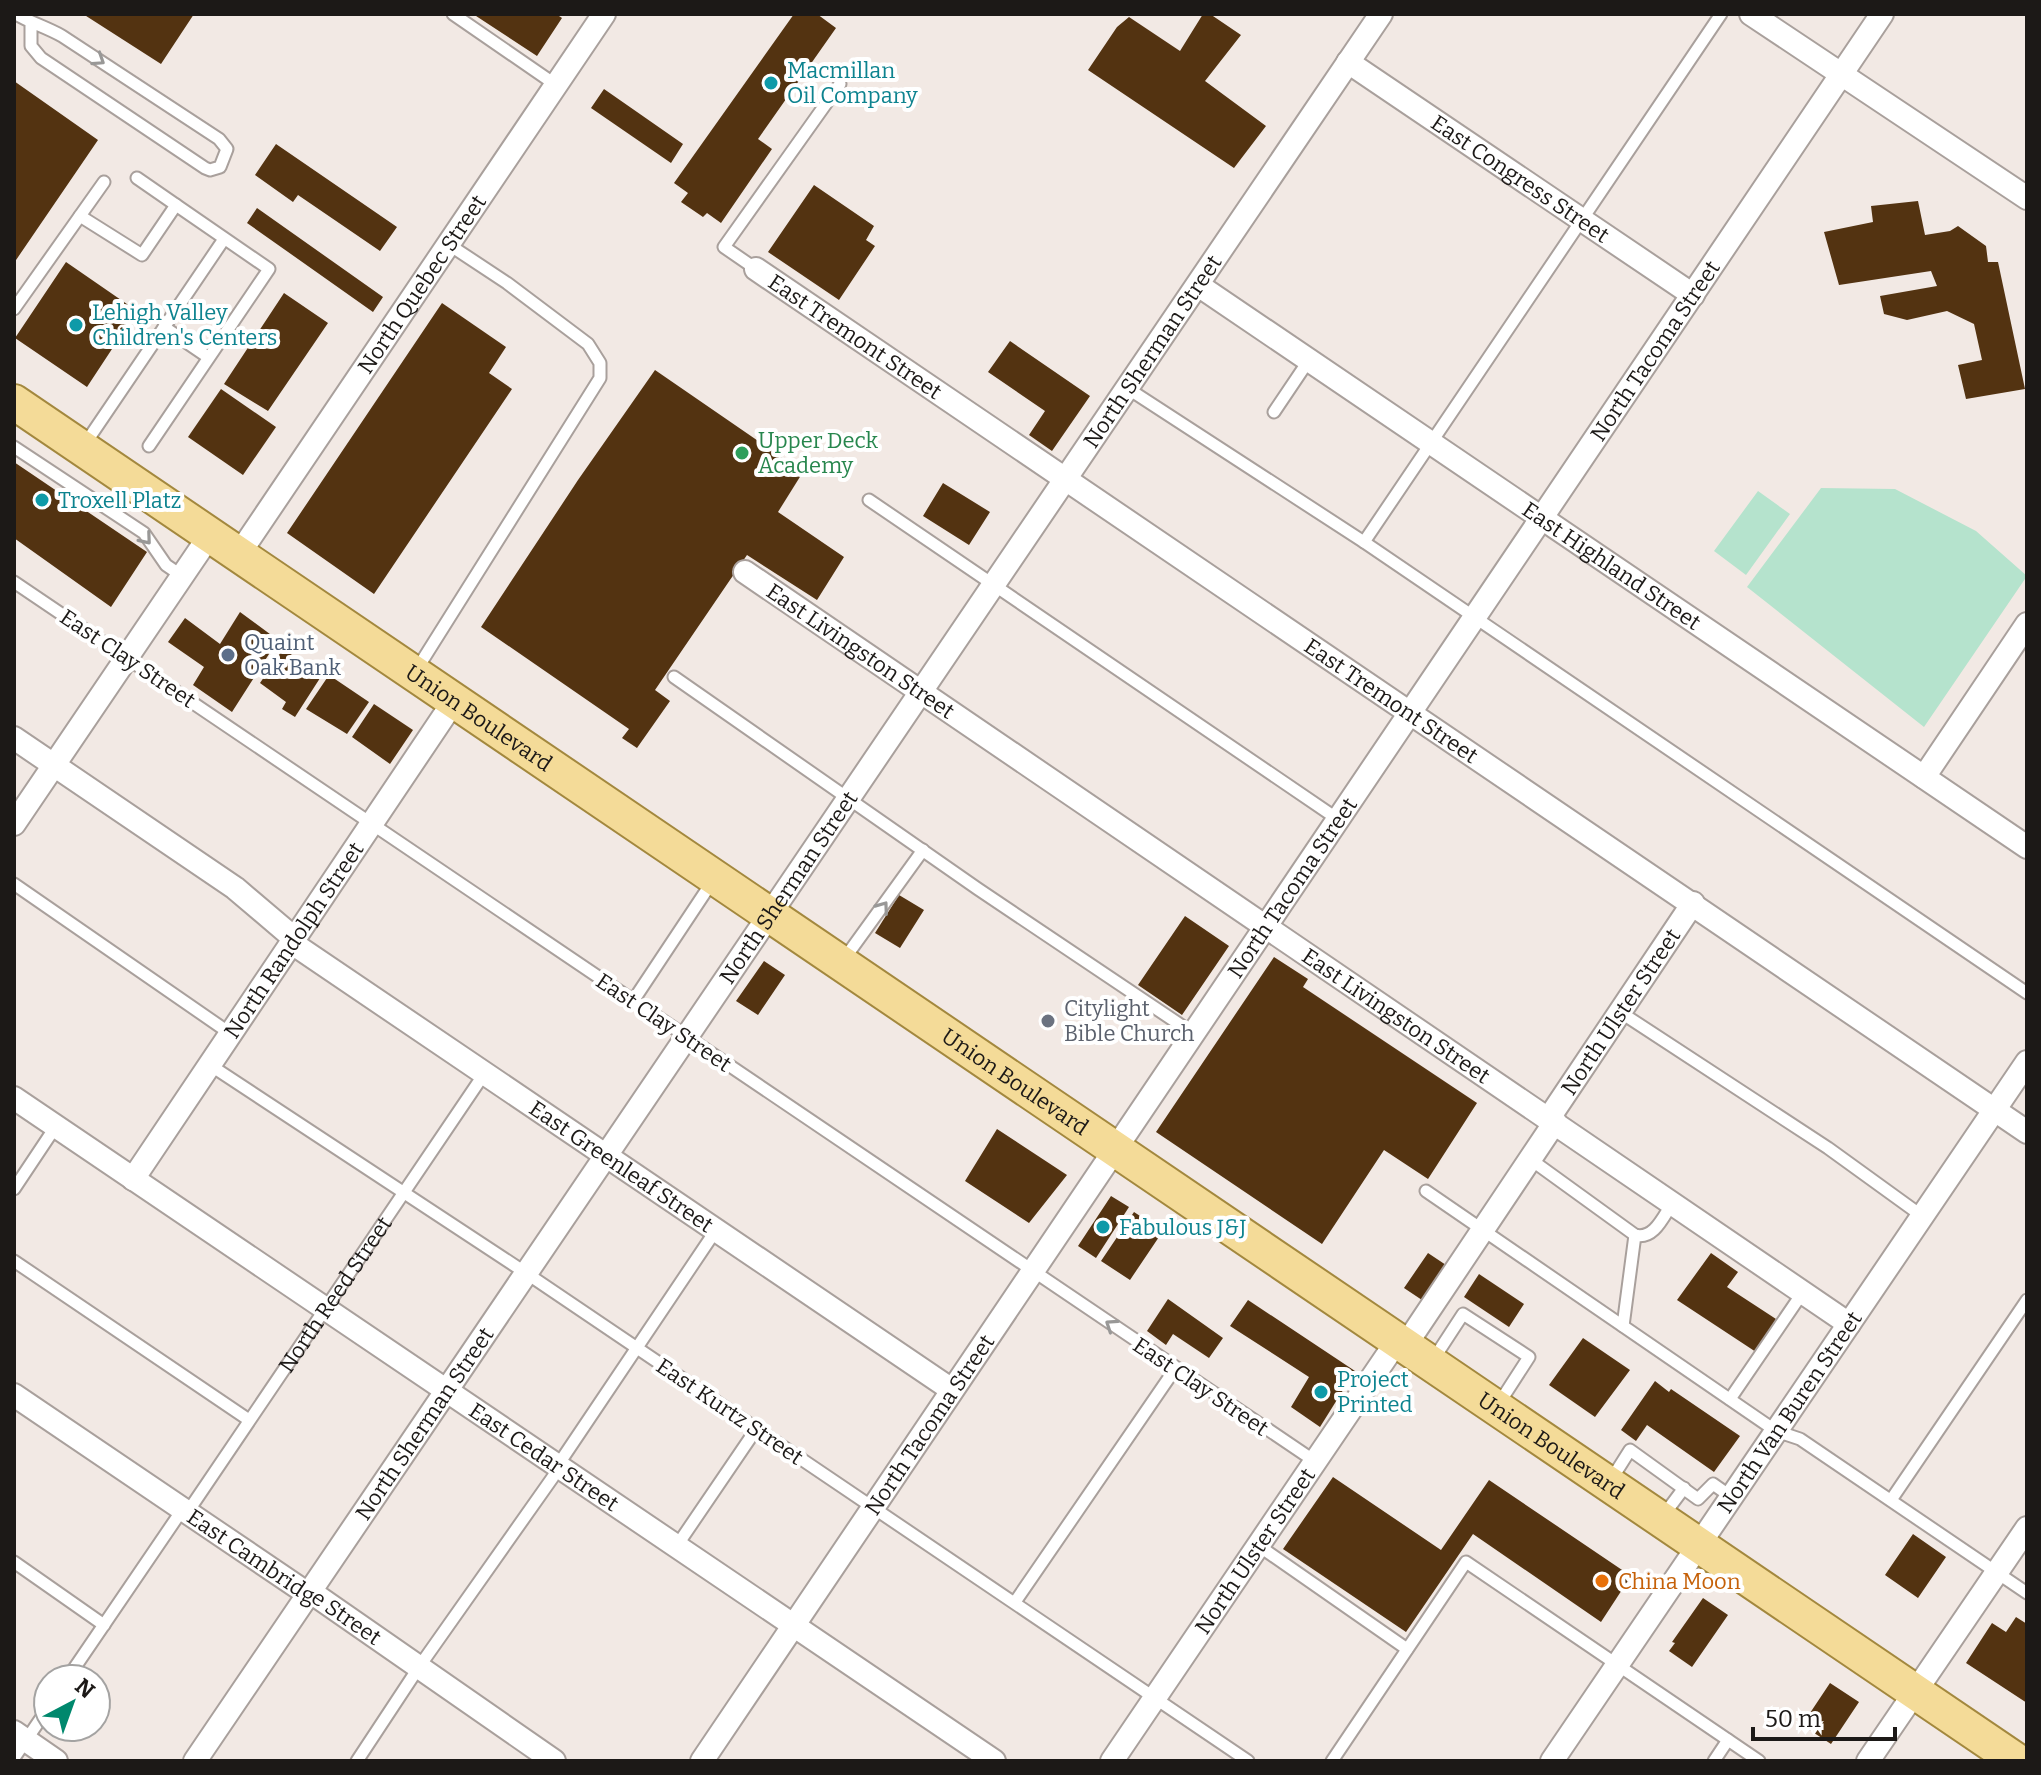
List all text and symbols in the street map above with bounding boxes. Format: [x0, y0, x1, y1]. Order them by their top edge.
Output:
one-way arrow [90, 51, 105, 66]
place label: Macmillan Oil Company [787, 57, 918, 109]
marker: Macmillan Oil Company [762, 74, 780, 92]
street label: East Congress Street [1426, 109, 1614, 249]
street label: North Quebec Street [352, 190, 492, 379]
street label: North Sherman Street [1078, 250, 1228, 453]
street label: North Tacoma Street [1585, 255, 1726, 446]
street label: East Tremont Street [763, 268, 947, 405]
place label: Lehigh Valley Children's Centers [92, 299, 277, 351]
marker: Lehigh Valley Children's Centers [67, 316, 85, 334]
place label: Upper Deck Academy [758, 427, 878, 479]
marker: Upper Deck Academy [733, 444, 751, 462]
place label: Troxell Platz [58, 487, 181, 514]
marker: Troxell Platz [33, 491, 51, 509]
street label: East Highland Street [1517, 496, 1706, 636]
one-way arrow [137, 530, 151, 545]
street label: East Livingston Street [761, 578, 960, 725]
street label: East Clay Street [55, 603, 200, 714]
place label: Quaint Oak Bank [244, 629, 341, 681]
street label: East Tremont Street [1299, 632, 1483, 769]
marker: Quaint Oak Bank [219, 646, 237, 664]
street label: Union Boulevard [400, 659, 557, 777]
street label: North Sherman Street [714, 786, 864, 989]
street label: North Tacoma Street [1222, 792, 1363, 983]
street label: North Randolph Street [218, 837, 370, 1044]
one-way arrow [873, 901, 887, 915]
street label: North Ulster Street [1555, 923, 1686, 1100]
street label: East Livingston Street [1297, 942, 1495, 1090]
street label: East Clay Street [591, 967, 736, 1078]
place label: Citylight Bible Church [1064, 995, 1195, 1047]
marker: Citylight Bible Church [1039, 1012, 1057, 1030]
street label: Union Boulevard [936, 1022, 1094, 1141]
street label: East Greenleaf Street [524, 1095, 718, 1238]
street label: North Reed Street [273, 1211, 398, 1378]
place label: Fabulous J&J [1119, 1214, 1246, 1241]
marker: Fabulous J&J [1094, 1218, 1112, 1236]
street label: North Van Buren Street [1711, 1306, 1868, 1518]
one-way arrow [1105, 1320, 1120, 1335]
street label: North Sherman Street [350, 1322, 500, 1525]
street label: North Tacoma Street [859, 1329, 1000, 1520]
street label: East Clay Street [1128, 1331, 1273, 1442]
street label: East Kurtz Street [651, 1352, 808, 1471]
place label: Project Printed [1337, 1366, 1413, 1418]
marker: Project Printed [1312, 1383, 1330, 1401]
street label: Union Boulevard [1473, 1386, 1630, 1505]
street label: East Cedar Street [464, 1397, 624, 1517]
street label: North Ulster Street [1189, 1463, 1321, 1639]
street label: East Cambridge Street [182, 1503, 386, 1651]
place label: China Moon [1618, 1568, 1741, 1595]
marker: China Moon [1593, 1572, 1611, 1590]
north arrow [32, 1663, 112, 1743]
text: N [70, 1673, 100, 1704]
scale bar [1753, 1691, 1895, 1741]
text: 50 m [1765, 1705, 1821, 1733]

